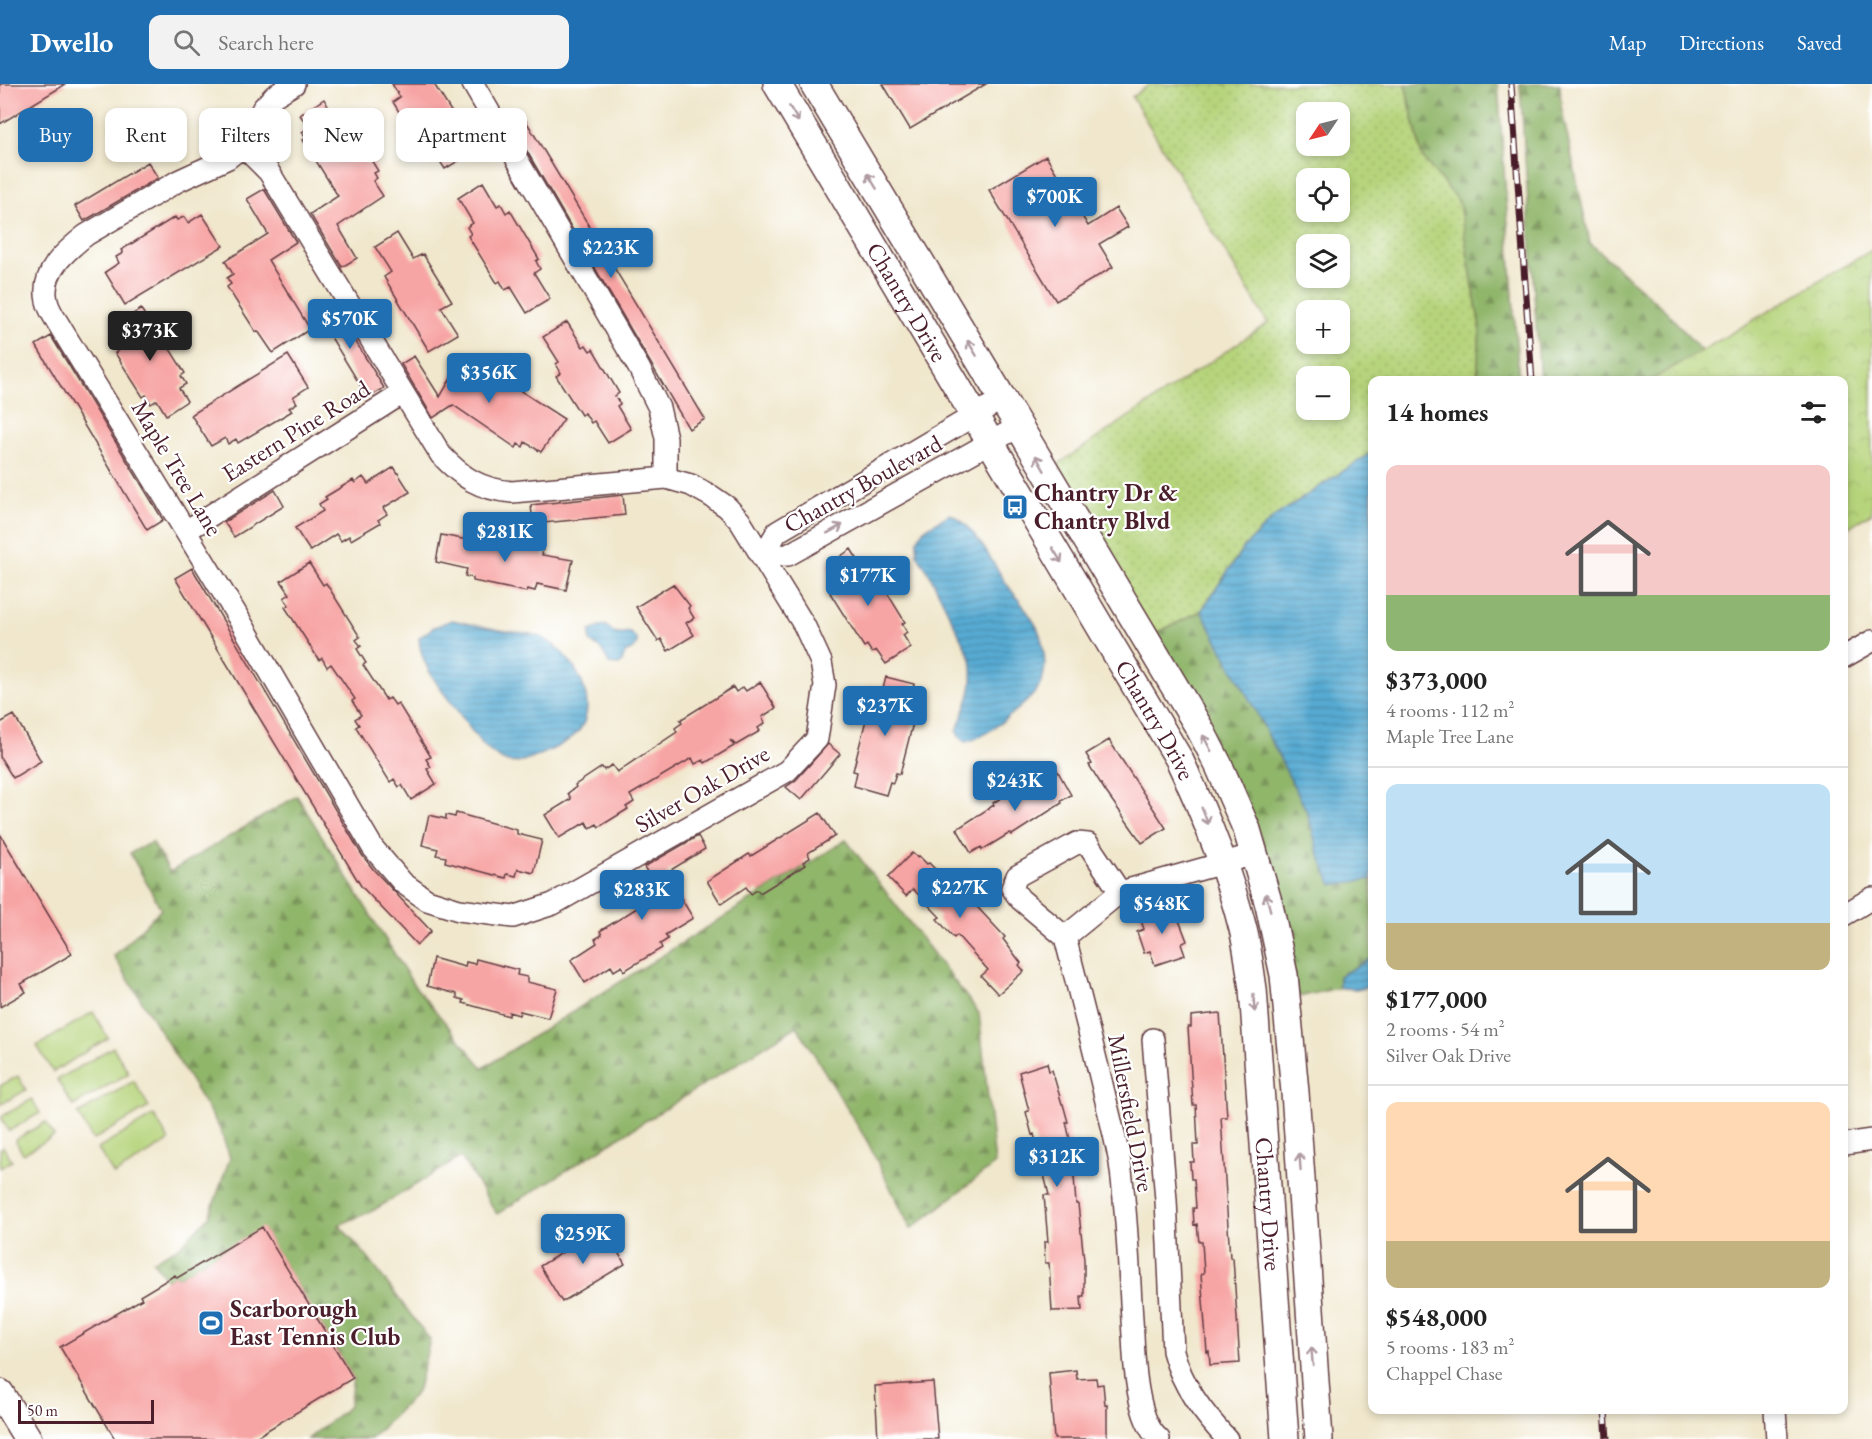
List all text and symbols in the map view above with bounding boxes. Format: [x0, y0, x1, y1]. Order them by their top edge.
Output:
search box [149, 15, 569, 69]
text: Dwello [30, 24, 113, 60]
icon: search [170, 26, 203, 59]
text: Search here [218, 28, 314, 57]
text: Map [1609, 29, 1646, 56]
text: Directions [1679, 29, 1764, 56]
text: Saved [1797, 29, 1842, 56]
north arrow [1296, 102, 1350, 156]
map controls [1296, 102, 1350, 420]
one-way arrow [789, 105, 801, 122]
chip: Buy [18, 108, 93, 162]
chip: Rent [105, 108, 187, 162]
chip: Filters [199, 108, 291, 162]
chip: New [303, 108, 384, 162]
chip: Apartment [396, 108, 527, 162]
button: locate [1296, 168, 1350, 222]
one-way arrow [865, 173, 877, 190]
pin: $700K [1013, 177, 1097, 228]
text: $700K [1027, 183, 1083, 209]
pin: $223K [569, 228, 653, 279]
text: $223K [583, 234, 639, 260]
button: layers [1296, 234, 1350, 288]
street label: Chantry Drive [860, 237, 955, 367]
pin: $570K [308, 299, 392, 350]
button: + [1296, 300, 1350, 354]
text: $570K [322, 305, 378, 331]
pin: $373K [108, 311, 192, 362]
text: $373K [122, 317, 178, 343]
one-way arrow [965, 340, 977, 357]
pin: $356K [447, 353, 531, 404]
text: $356K [461, 359, 517, 385]
button: − [1296, 366, 1350, 420]
street label: Eastern Pine Road [216, 372, 376, 488]
street label: Maple Tree Lane [125, 394, 230, 541]
text: 14 homes [1386, 395, 1488, 429]
icon: filters [1797, 396, 1830, 429]
street label: Chantry Boulevard [778, 427, 948, 540]
one-way arrow [1033, 455, 1045, 472]
place label: Chantry Dr & Chantry Blvd [1034, 477, 1178, 537]
bus stop icon: Chantry Dr & Chantry Blvd [1000, 492, 1030, 522]
icon: home [1554, 504, 1662, 612]
pin: $281K [463, 512, 547, 563]
text: $281K [477, 518, 533, 544]
one-way arrow [826, 523, 843, 535]
one-way arrow [1052, 546, 1064, 563]
pin: $177K [826, 556, 910, 607]
text: $177K [840, 562, 896, 588]
street label: Chantry Drive [1108, 654, 1203, 785]
text: $373,000 [1386, 663, 1487, 697]
pin: $237K [843, 686, 927, 737]
text: $237K [857, 692, 913, 718]
text: 4 rooms · 112 m² [1386, 697, 1514, 723]
text: Maple Tree Lane [1386, 723, 1514, 749]
one-way arrow [1201, 735, 1213, 752]
street label: Silver Oak Drive [629, 738, 774, 840]
pin: $243K [973, 761, 1057, 812]
text: $243K [987, 767, 1043, 793]
one-way arrow [1200, 806, 1211, 824]
icon: home [1554, 823, 1662, 931]
pin: $227K [918, 868, 1002, 919]
pin: $283K [600, 870, 684, 921]
text: $227K [932, 874, 988, 900]
text: $283K [614, 876, 670, 902]
pin: $548K [1120, 884, 1204, 935]
text: $548K [1134, 890, 1190, 916]
one-way arrow [1262, 893, 1273, 912]
text: $177,000 [1386, 982, 1487, 1016]
one-way arrow [1249, 993, 1260, 1013]
text: 2 rooms · 54 m² [1386, 1016, 1505, 1042]
street label: Millersfield Drive [1101, 1031, 1162, 1194]
text: Silver Oak Drive [1386, 1042, 1511, 1068]
street label: Chantry Drive [1249, 1136, 1289, 1272]
pin: $312K [1015, 1137, 1099, 1188]
icon: home [1554, 1141, 1662, 1249]
text: $312K [1029, 1143, 1085, 1169]
one-way arrow [1294, 1152, 1305, 1172]
pin: $259K [541, 1214, 625, 1265]
text: $259K [555, 1220, 611, 1246]
place label: Scarborough East Tennis Club [230, 1293, 400, 1352]
text: $548,000 [1386, 1300, 1487, 1334]
sports icon: Scarborough East Tennis Club [196, 1308, 226, 1338]
text: 5 rooms · 183 m² [1386, 1334, 1514, 1360]
one-way arrow [1306, 1347, 1317, 1367]
text: Chappel Chase [1386, 1360, 1503, 1386]
scale bar [18, 1397, 154, 1424]
text: 50 m [27, 1400, 58, 1421]

